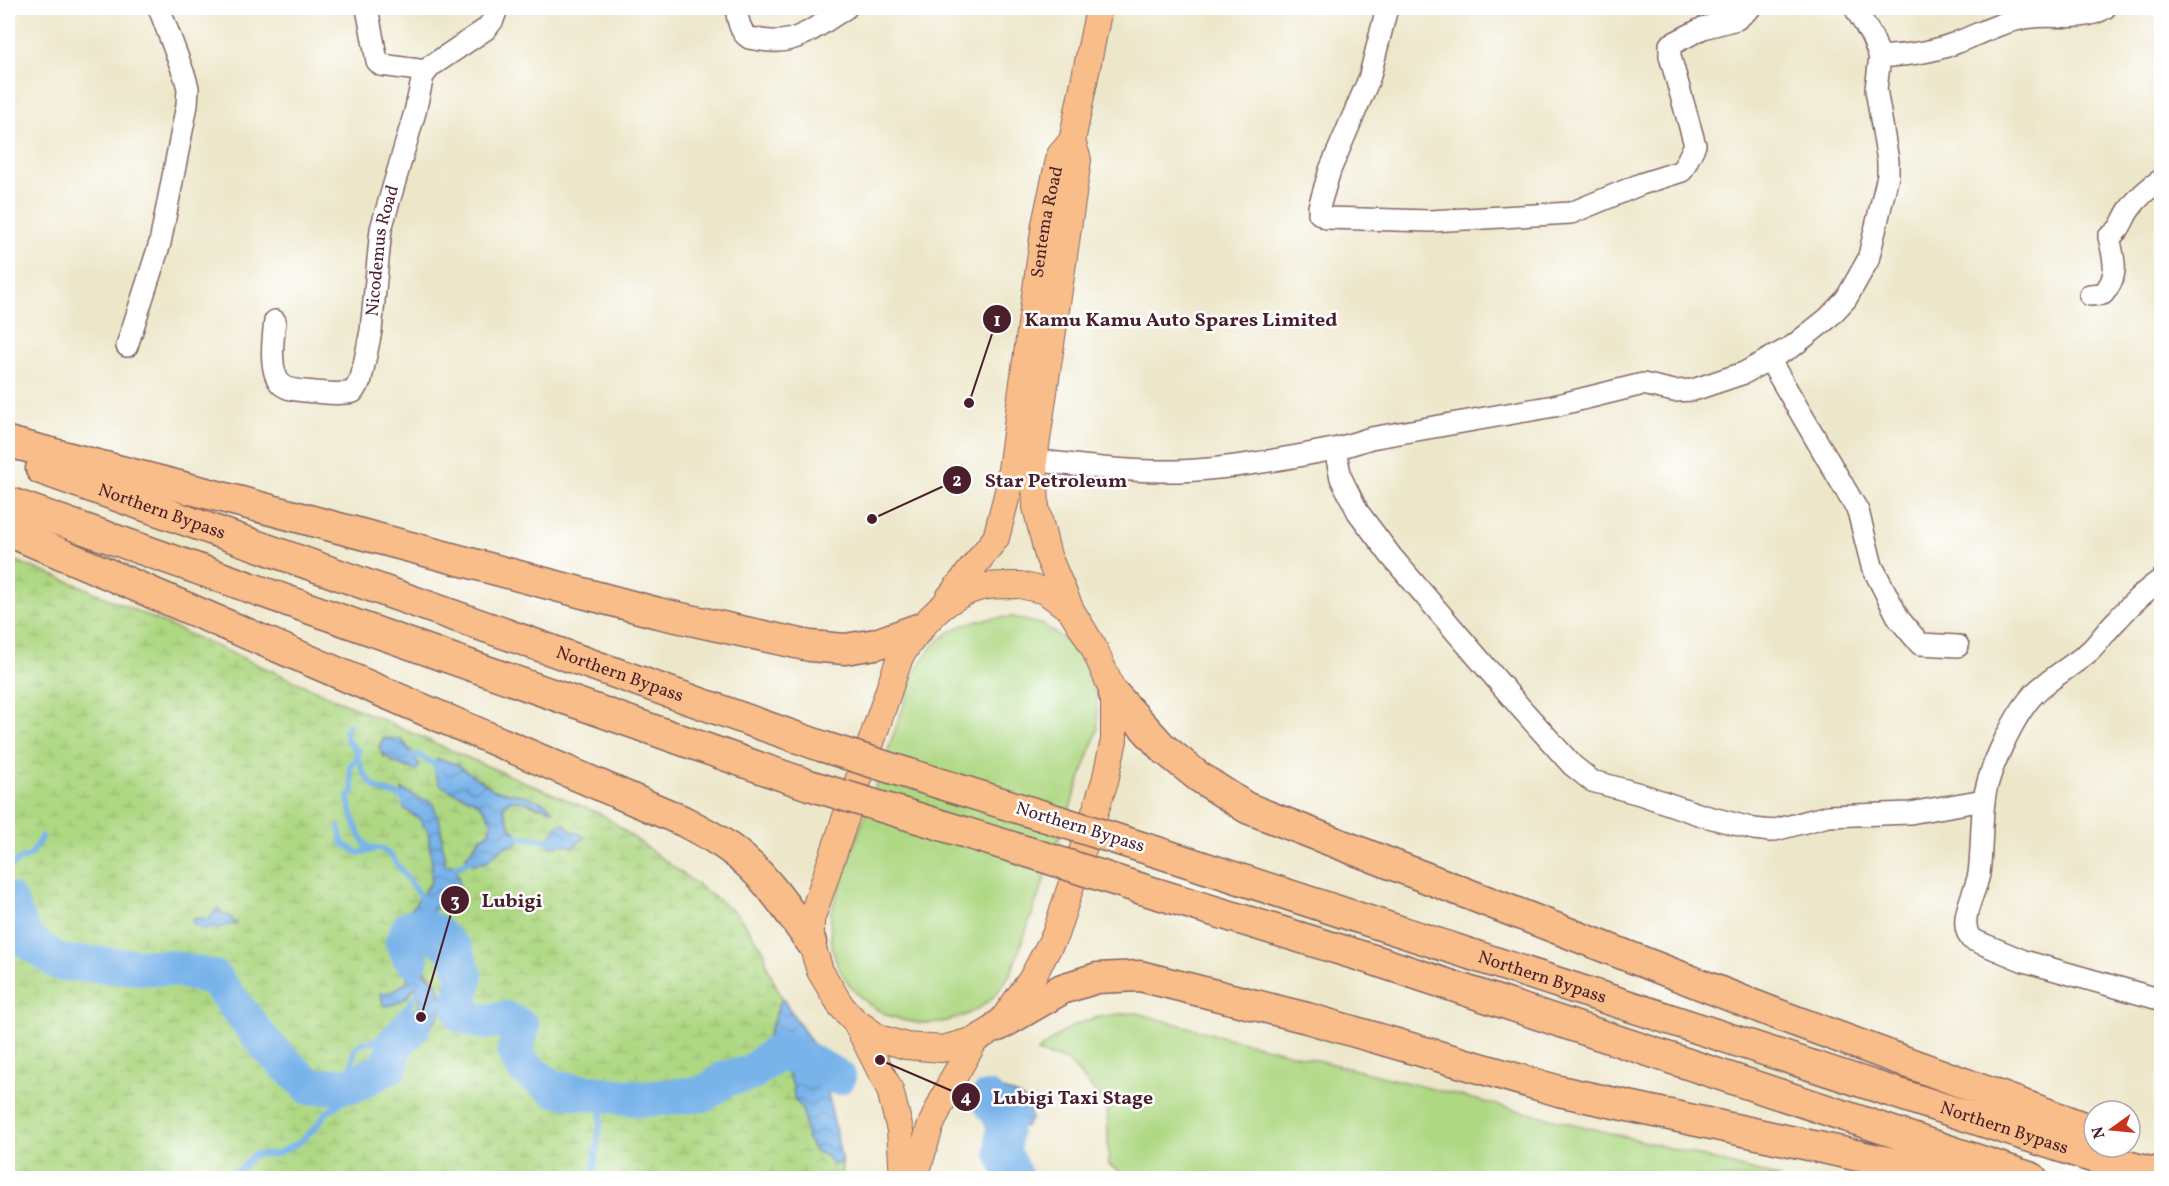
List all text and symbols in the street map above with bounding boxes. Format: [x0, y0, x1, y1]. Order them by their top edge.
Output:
street label: Sentema Road [1025, 164, 1070, 279]
street label: Nicodemus Road [360, 182, 406, 318]
callout: Kamu Kamu Auto Spares Limited [982, 300, 1349, 338]
text: Kamu Kamu Auto Spares Limited [1025, 307, 1337, 335]
text: 1 [993, 309, 1001, 334]
callout: Star Petroleum [942, 461, 1139, 499]
text: Star Petroleum [985, 468, 1127, 496]
text: 2 [952, 469, 962, 494]
street label: Northern Bypass [94, 478, 229, 546]
street label: Northern Bypass [552, 640, 687, 709]
street label: Northern Bypass [1012, 797, 1148, 859]
callout: Lubigi [440, 881, 555, 919]
text: Lubigi [481, 888, 543, 916]
text: 3 [450, 890, 460, 915]
street label: Northern Bypass [1475, 945, 1609, 1010]
callout: Lubigi Taxi Stage [951, 1078, 1165, 1116]
text: Lubigi Taxi Stage [993, 1085, 1153, 1113]
text: 4 [961, 1086, 972, 1111]
street label: Northern Bypass [1937, 1096, 2072, 1161]
north arrow [2082, 1099, 2142, 1159]
text: N [2087, 1124, 2112, 1141]

